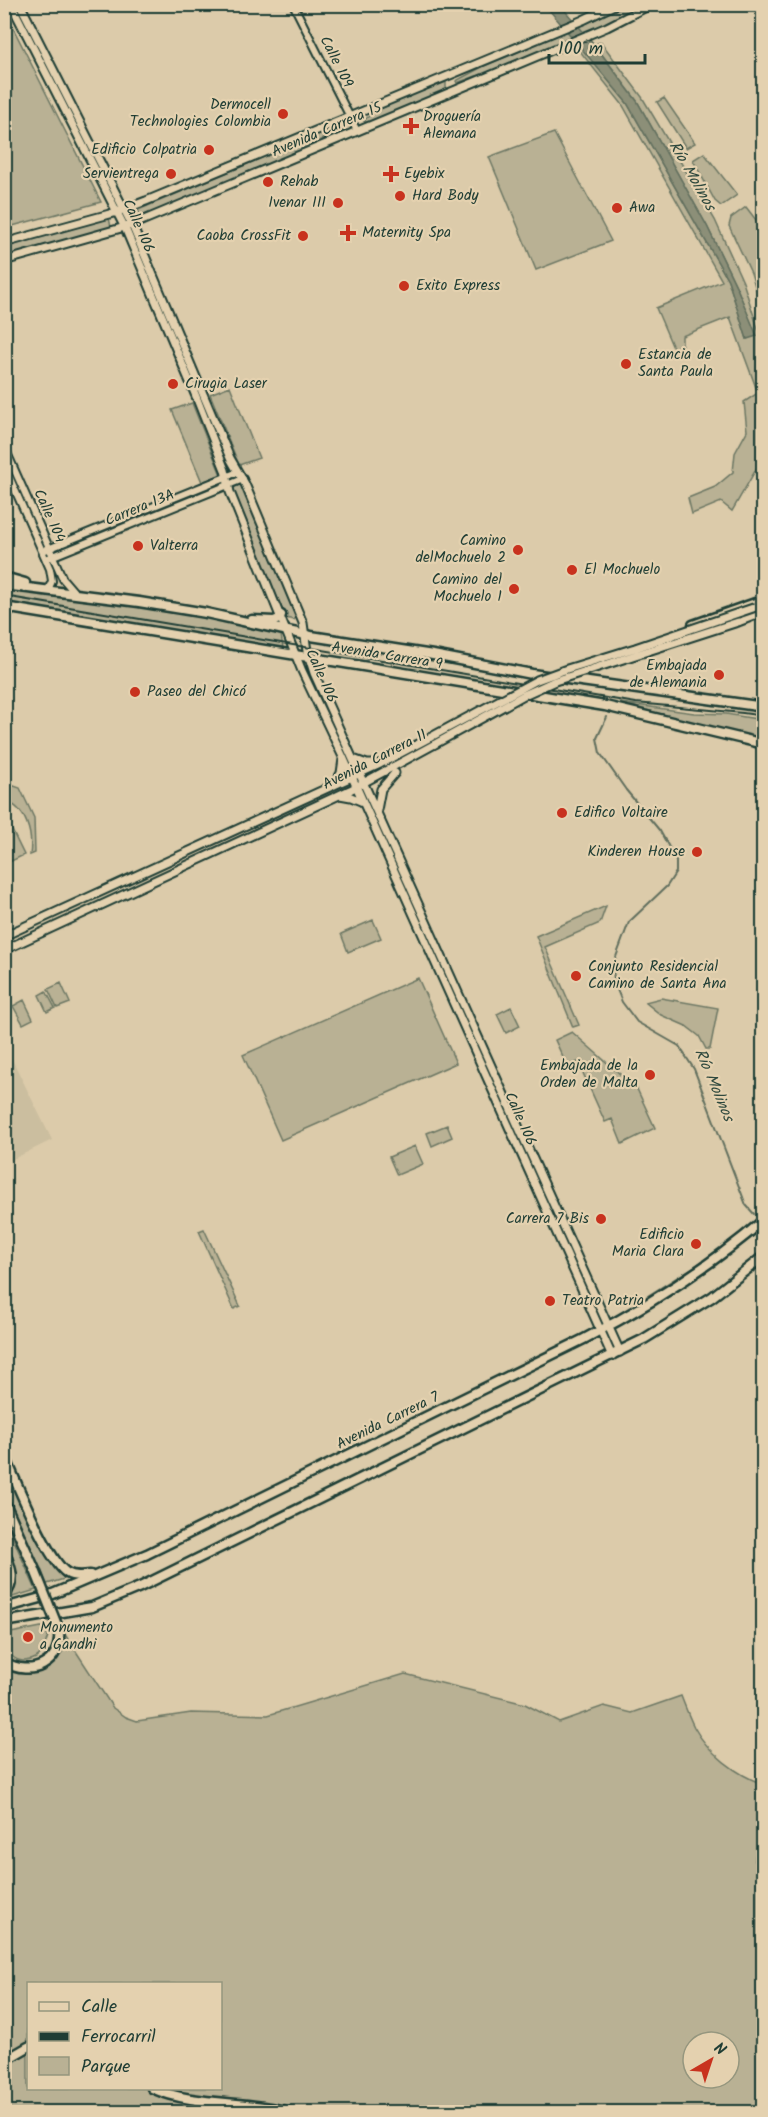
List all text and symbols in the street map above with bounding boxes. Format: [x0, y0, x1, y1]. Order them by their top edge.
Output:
scale bar [549, 27, 645, 65]
street label: Calle 109 [313, 32, 360, 93]
text: 100 m [558, 35, 603, 64]
place label: Dermocell Technologies Colombia [130, 93, 271, 134]
street label: Avenida Carrera 15 [268, 96, 387, 164]
place label: Droguería Alemana [423, 105, 481, 146]
marker: Dermocell Technologies Colombia [276, 107, 290, 121]
marker: Droguería Alemana [404, 119, 418, 133]
water label: Río Molinos [662, 136, 723, 217]
place label: Edificio Colpatria [91, 138, 197, 162]
marker: Edificio Colpatria [202, 143, 216, 157]
place label: Servientrega [83, 162, 159, 186]
place label: Eyebix [404, 162, 445, 186]
marker: Eyebix [382, 165, 400, 183]
marker: Servientrega [164, 167, 178, 181]
place label: Rehab [280, 170, 319, 194]
marker: Rehab [261, 175, 275, 189]
place label: Hard Body [412, 184, 479, 208]
marker: Hard Body [393, 189, 407, 203]
place label: Ivenar III [268, 191, 326, 215]
street label: Calle 106 [116, 195, 160, 257]
marker: Ivenar III [331, 196, 345, 210]
place label: Awa [629, 196, 655, 220]
marker: Awa [610, 201, 624, 215]
place label: Maternity Spa [362, 221, 451, 245]
place label: Caoba CrossFit [197, 224, 291, 248]
marker: Maternity Spa [339, 224, 357, 242]
marker: Caoba CrossFit [296, 229, 310, 243]
place label: Exito Express [416, 274, 501, 298]
marker: Exito Express [397, 279, 411, 293]
place label: Estancia de Santa Paula [638, 343, 713, 384]
marker: Estancia de Santa Paula [619, 357, 633, 371]
place label: Cirugia Laser [185, 372, 268, 396]
marker: Cirugia Laser [166, 377, 180, 391]
street label: Carrera 13A [102, 483, 178, 533]
street label: Calle 104 [27, 485, 71, 547]
place label: Camino delMochuelo 2 [416, 529, 506, 570]
place label: Valterra [150, 534, 198, 558]
marker: Valterra [131, 539, 145, 553]
marker: Camino delMochuelo 2 [511, 543, 525, 557]
place label: El Mochuelo [584, 558, 660, 582]
marker: El Mochuelo [565, 563, 579, 577]
place label: Camino del Mochuelo 1 [432, 568, 502, 609]
marker: Camino del Mochuelo 1 [507, 582, 521, 596]
street label: Avenida Carrera 9 [330, 635, 445, 677]
street label: Calle 106 [299, 645, 343, 707]
place label: Embajada de Alemania [630, 654, 707, 695]
marker: Embajada de Alemania [712, 668, 726, 682]
place label: Paseo del Chicó [147, 680, 247, 704]
marker: Paseo del Chicó [128, 685, 142, 699]
street label: Avenida Carrera 11 [319, 723, 432, 797]
place label: Edifico Voltaire [574, 801, 668, 825]
marker: Edifico Voltaire [555, 806, 569, 820]
place label: Kinderen House [587, 840, 685, 864]
marker: Kinderen House [690, 845, 704, 859]
place label: Conjunto Residencial Camino de Santa Ana [588, 955, 727, 996]
marker: Conjunto Residencial Camino de Santa Ana [569, 969, 583, 983]
water label: Río Molinos [687, 1045, 741, 1127]
place label: Embajada de la Orden de Malta [540, 1054, 638, 1095]
marker: Embajada de la Orden de Malta [643, 1068, 657, 1082]
street label: Calle 106 [498, 1088, 542, 1150]
place label: Carrera 7 Bis [506, 1207, 590, 1231]
marker: Carrera 7 Bis [594, 1212, 608, 1226]
place label: Edificio Maria Clara [612, 1223, 684, 1264]
marker: Edificio Maria Clara [689, 1237, 703, 1251]
place label: Teatro Patria [562, 1289, 644, 1313]
marker: Teatro Patria [543, 1294, 557, 1308]
street label: Avenida Carrera 7 [332, 1385, 445, 1456]
place label: Monumento a Gandhi [40, 1616, 113, 1657]
marker: Monumento a Gandhi [21, 1630, 35, 1644]
legend [27, 1982, 222, 2090]
text: Calle [81, 1993, 117, 2022]
text: Ferrocarril [81, 2023, 156, 2052]
north arrow [681, 2030, 741, 2090]
text: N [708, 2037, 731, 2062]
text: Parque [81, 2053, 130, 2082]

